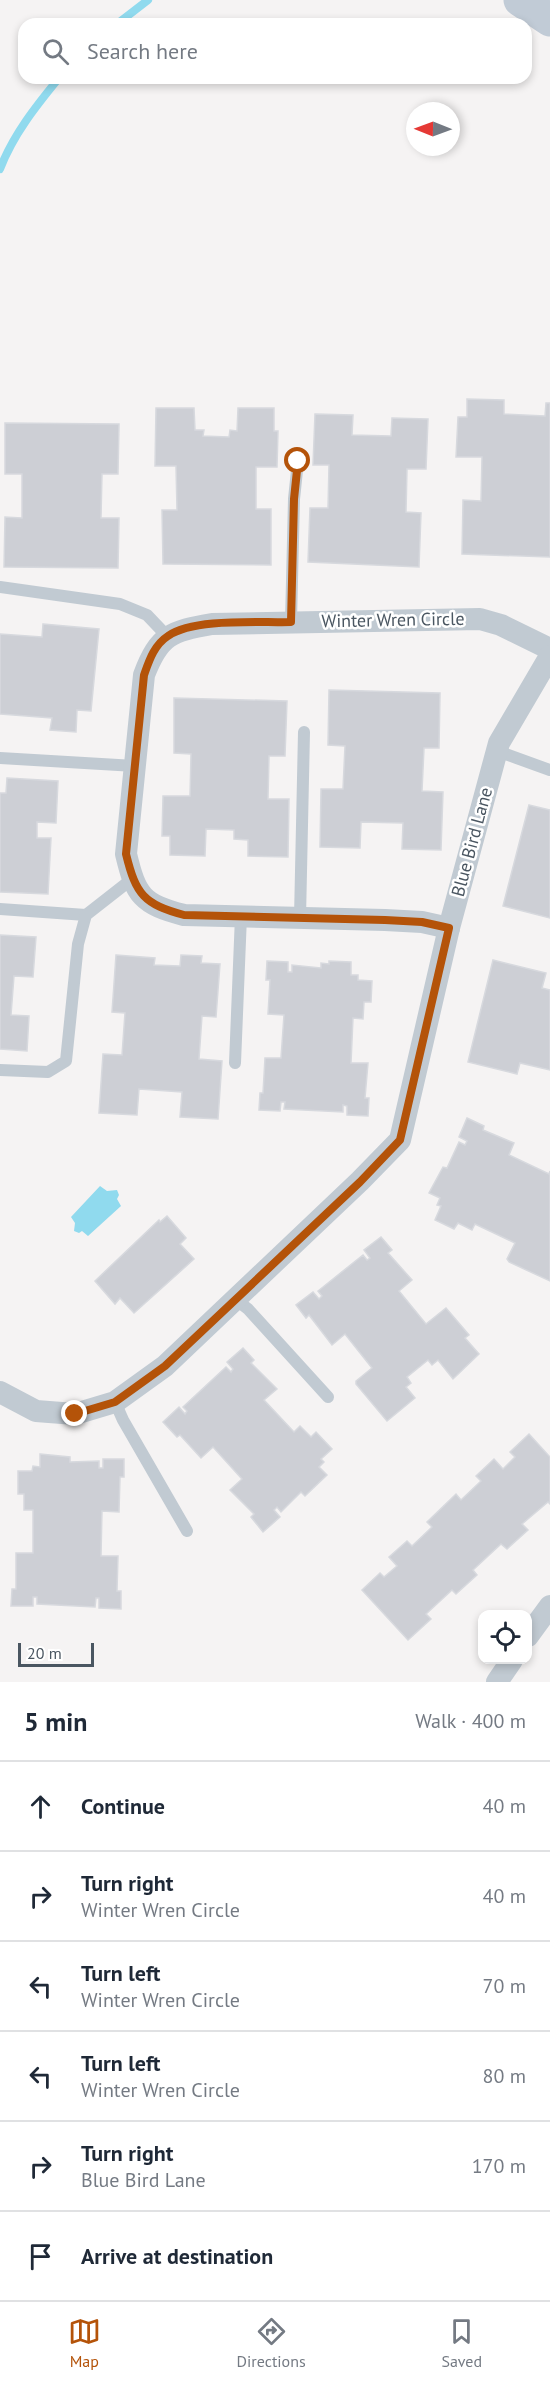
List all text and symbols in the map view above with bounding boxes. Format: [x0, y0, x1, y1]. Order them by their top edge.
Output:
search box [18, 18, 532, 84]
icon: search [39, 35, 72, 68]
text: Search here [87, 37, 198, 65]
north arrow [406, 102, 460, 156]
route start [284, 447, 310, 473]
street label: Winter Wren Circle [321, 607, 465, 632]
street label: Blue Bird Lane [446, 785, 497, 899]
route end [61, 1400, 87, 1426]
map controls [478, 1610, 532, 1664]
button: locate [478, 1610, 532, 1664]
scale bar [18, 1640, 94, 1668]
text: 20 m [27, 1643, 62, 1663]
text: 5 min [24, 1705, 87, 1738]
text: Walk · 400 m [415, 1708, 526, 1734]
icon: ahead [24, 1790, 57, 1823]
text: Continue [81, 1792, 165, 1820]
text: 40 m [483, 1793, 526, 1819]
text: Turn right [81, 1869, 173, 1897]
icon: right [24, 1880, 57, 1913]
text: 40 m [483, 1883, 526, 1909]
text: Winter Wren Circle [81, 1897, 240, 1923]
text: Turn left [81, 1959, 161, 1987]
icon: left [24, 1970, 57, 2003]
text: 70 m [483, 1973, 526, 1999]
text: Winter Wren Circle [81, 1987, 240, 2013]
text: Turn left [81, 2049, 161, 2077]
icon: left [24, 2060, 57, 2093]
text: 80 m [483, 2063, 526, 2089]
text: Winter Wren Circle [81, 2077, 240, 2103]
text: Turn right [81, 2139, 173, 2167]
icon: right [24, 2150, 57, 2183]
text: 170 m [472, 2153, 526, 2179]
text: Blue Bird Lane [81, 2167, 206, 2193]
icon: arrive [24, 2240, 57, 2273]
text: Arrive at destination [81, 2242, 273, 2270]
tab: Map [68, 2315, 101, 2371]
tab: Directions [237, 2315, 306, 2371]
tab: Saved [441, 2315, 482, 2371]

